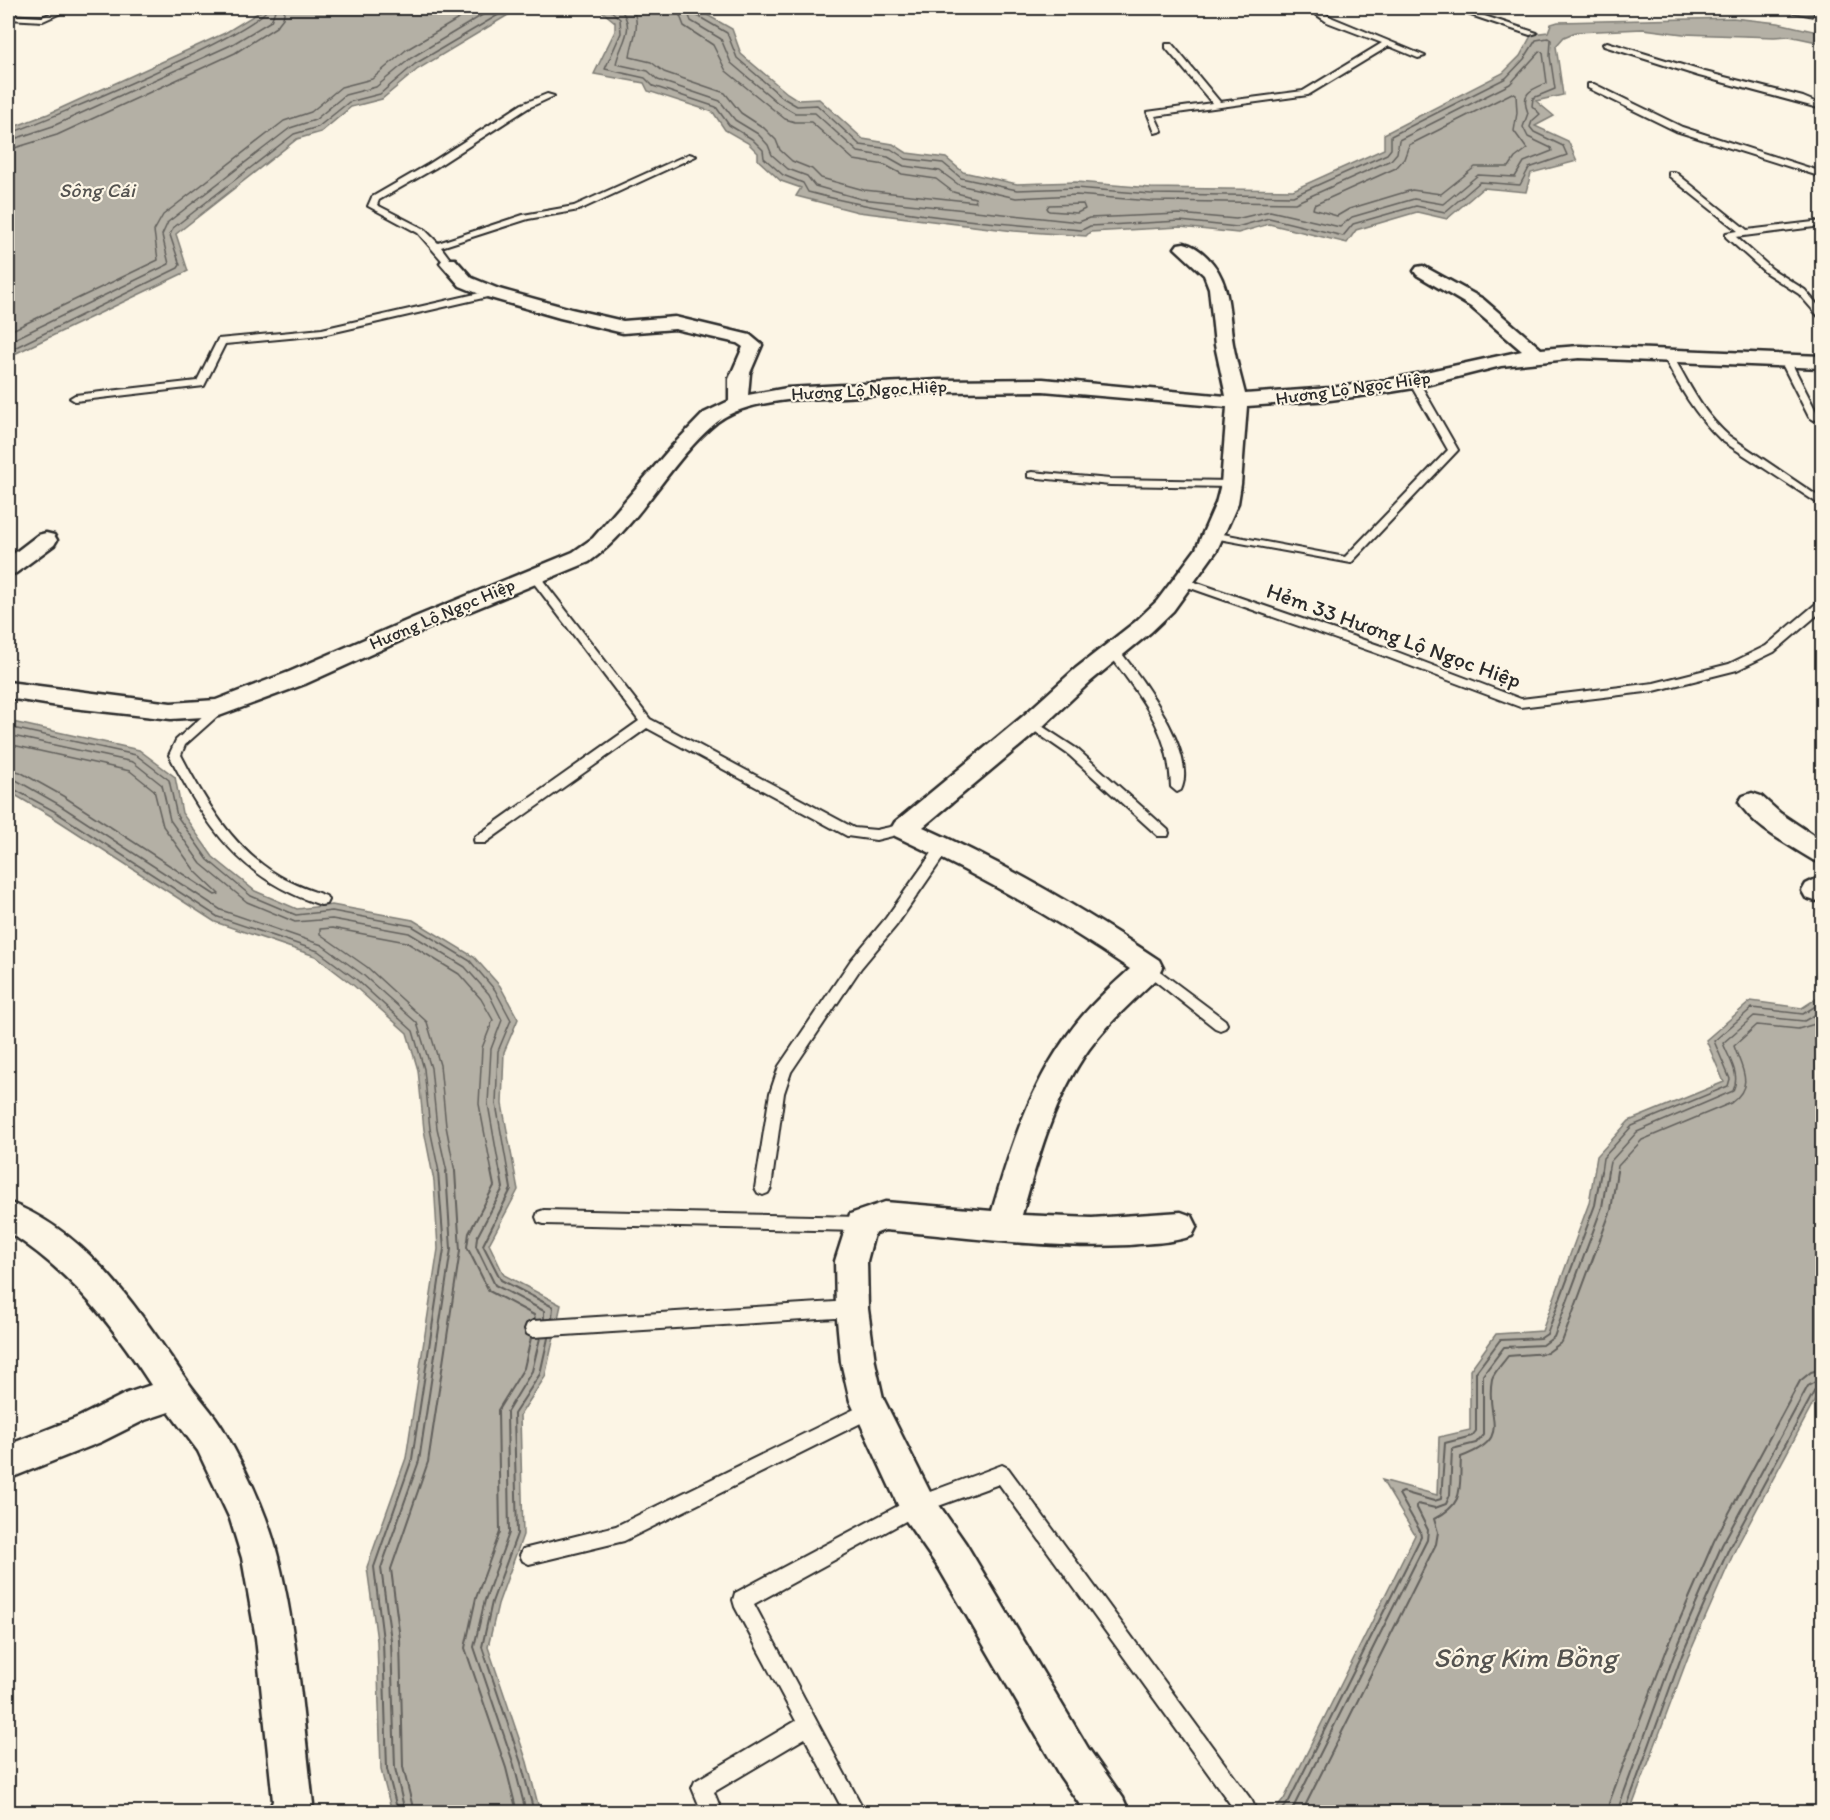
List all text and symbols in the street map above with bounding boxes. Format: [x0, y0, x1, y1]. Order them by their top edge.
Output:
water label: Sông Cái [59, 178, 137, 202]
street label: Hương Lộ Ngọc Hiệp [1274, 366, 1432, 410]
street label: Hương Lộ Ngọc Hiệp [791, 375, 947, 405]
street label: Hương Lộ Ngọc Hiệp [366, 573, 518, 655]
street label: Hẻm 33 Hương Lộ Ngọc Hiệp [1263, 577, 1525, 694]
water label: Sông Kim Bồng [1433, 1640, 1621, 1674]

